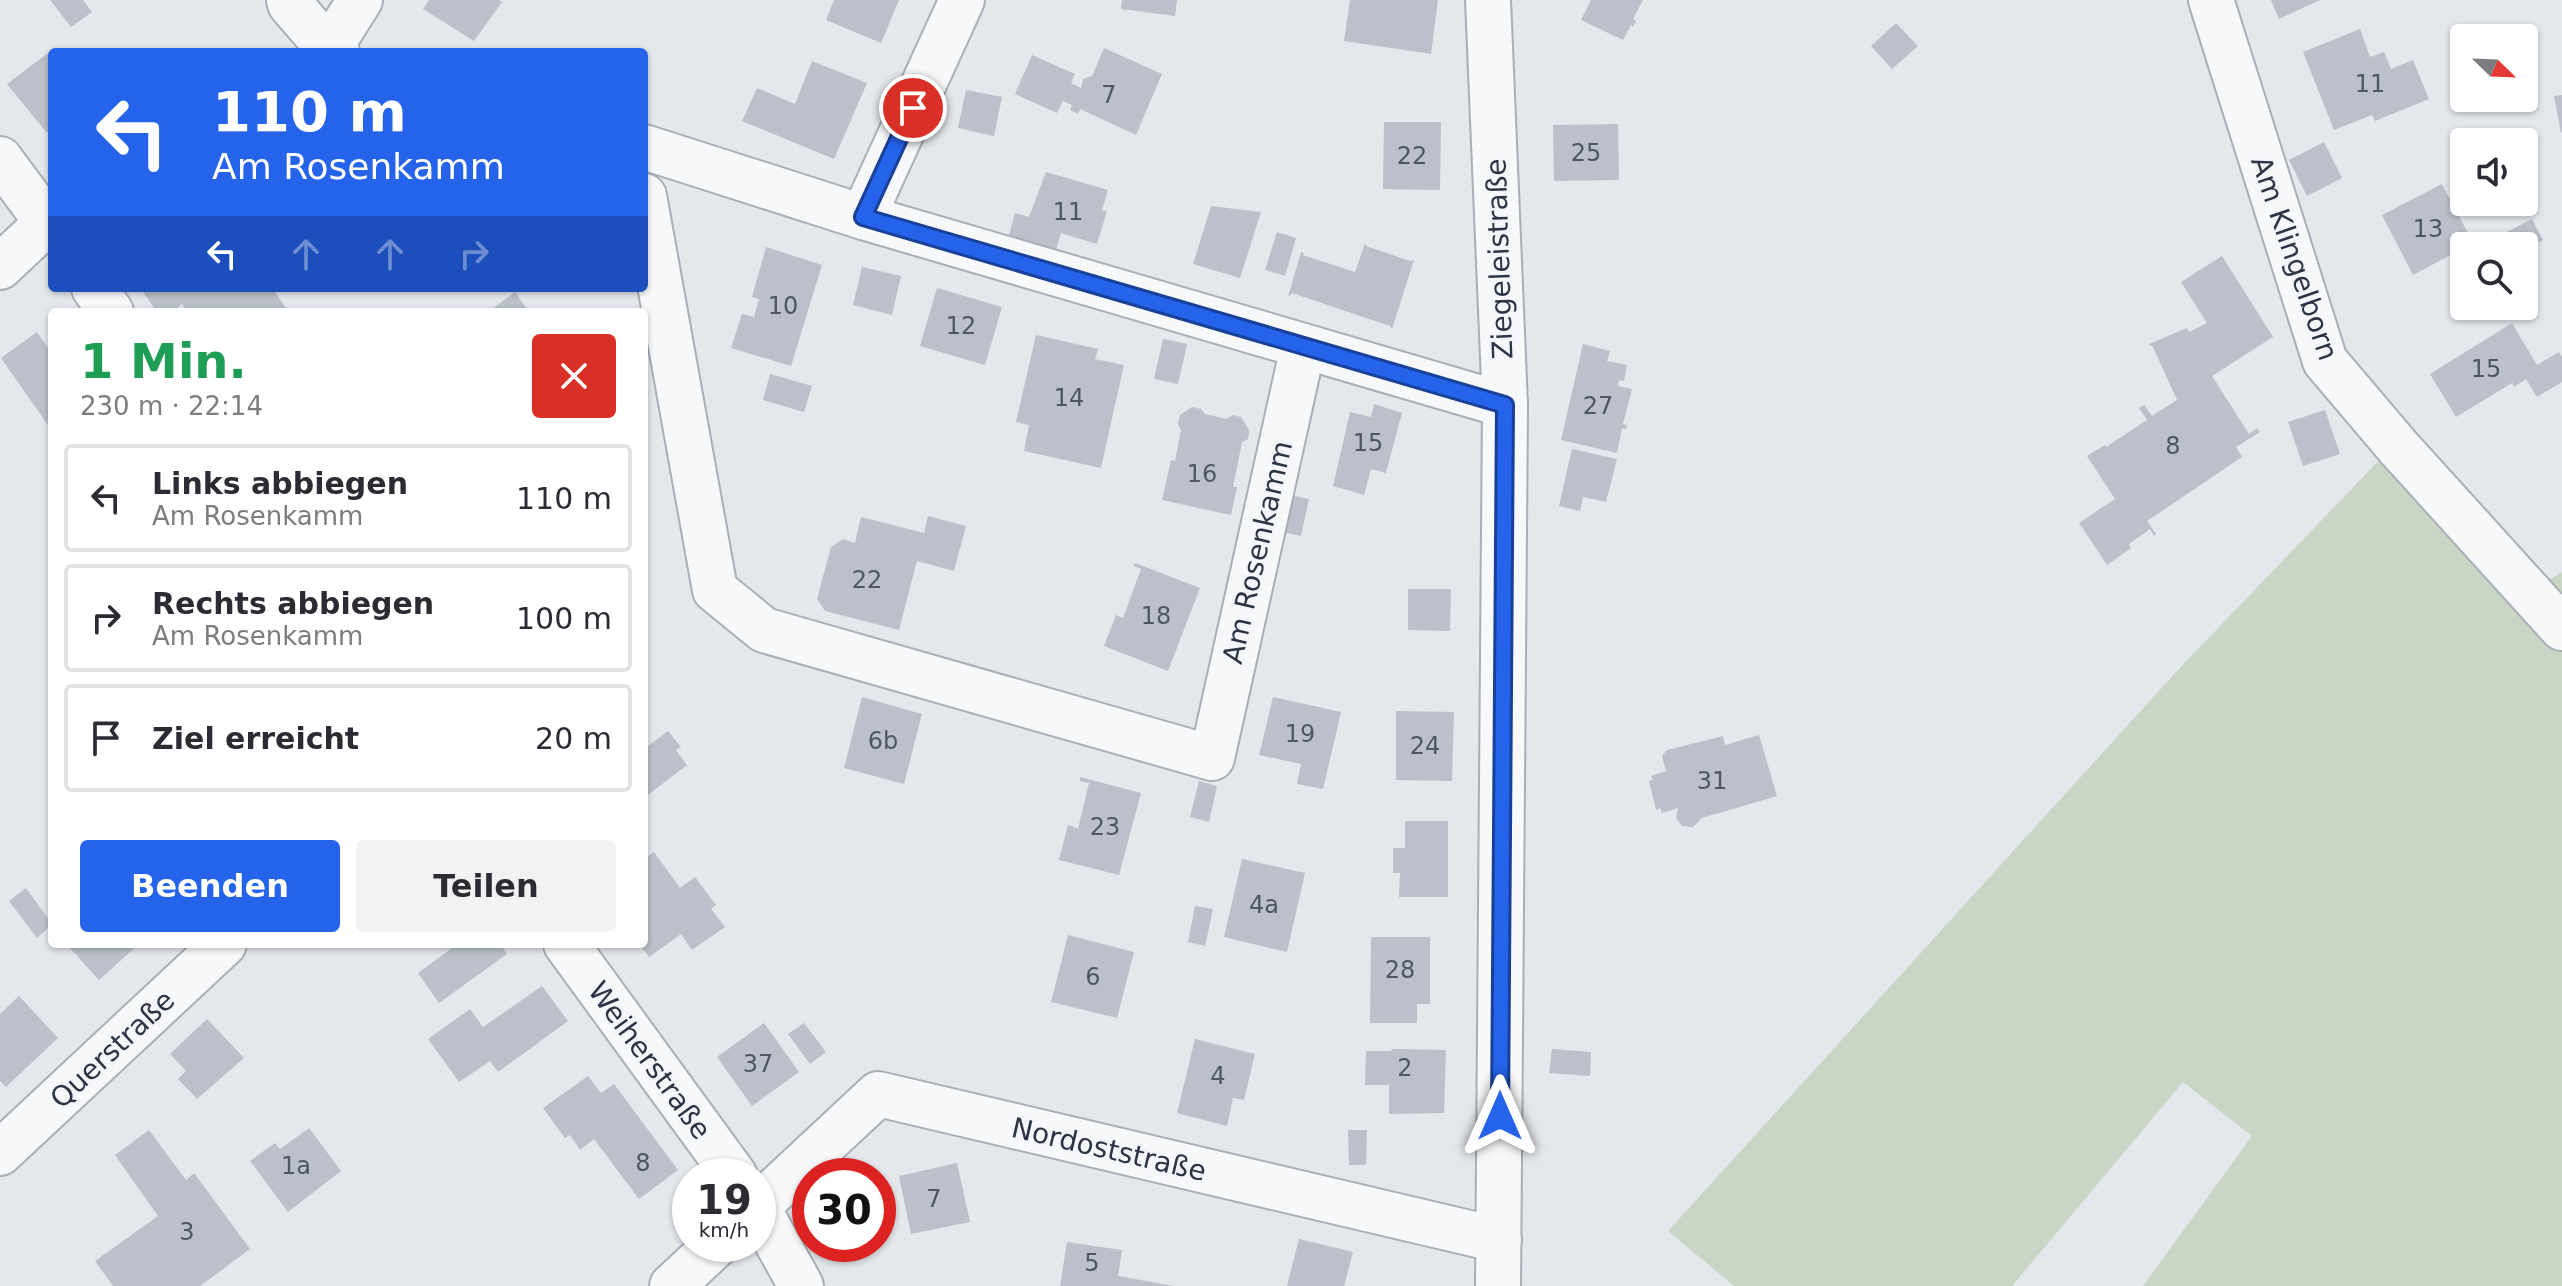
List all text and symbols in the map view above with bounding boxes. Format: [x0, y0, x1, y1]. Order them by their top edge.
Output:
north arrow [2450, 24, 2538, 112]
map controls [2450, 24, 2538, 320]
house number: 11 [2355, 70, 2385, 98]
pin [879, 74, 947, 142]
text: 110 m [212, 79, 407, 144]
icon: left [80, 80, 184, 184]
house number: 7 [1101, 81, 1117, 109]
icon: arrive [891, 86, 935, 130]
button: sound [2450, 128, 2538, 216]
house number: 25 [1571, 139, 1601, 167]
house number: 22 [1397, 142, 1427, 170]
text: Am Rosenkamm [212, 146, 505, 187]
street label: Am Klingelborn [2244, 152, 2345, 364]
street label: Ziegeleistraße [1480, 158, 1519, 360]
house number: 11 [1053, 198, 1083, 226]
house number: 13 [2413, 215, 2443, 243]
icon: left [200, 232, 244, 276]
icon: ahead [284, 232, 328, 276]
icon: ahead [368, 232, 412, 276]
icon: right [452, 232, 496, 276]
button: search [2450, 232, 2538, 320]
house number: 10 [768, 292, 798, 320]
house number: 12 [946, 312, 976, 340]
text: 1 Min. [80, 333, 247, 389]
button: close [532, 334, 616, 418]
house number: 15 [2471, 355, 2501, 383]
house number: 14 [1054, 384, 1084, 412]
text: 230 m · 22:14 [80, 391, 263, 421]
house number: 27 [1583, 392, 1613, 420]
house number: 15 [1353, 429, 1383, 457]
house number: 8 [2165, 432, 2181, 460]
street label: Am Rosenkamm [1216, 437, 1299, 667]
house number: 16 [1187, 460, 1217, 488]
text: Links abbiegen [152, 466, 408, 501]
icon: left [84, 476, 128, 520]
text: 110 m [516, 481, 612, 516]
text: Am Rosenkamm [152, 501, 363, 531]
house number: 22 [852, 566, 882, 594]
text: Rechts abbiegen [152, 586, 434, 621]
icon: right [84, 596, 128, 640]
text: 100 m [516, 601, 612, 636]
house number: 18 [1141, 602, 1171, 630]
text: Am Rosenkamm [152, 621, 363, 651]
icon: arrive [84, 716, 128, 760]
house number: 19 [1285, 720, 1315, 748]
text: Ziel erreicht [152, 721, 359, 756]
text: 20 m [535, 721, 612, 756]
house number: 6b [868, 727, 898, 755]
house number: 24 [1410, 732, 1440, 760]
house number: 31 [1697, 767, 1727, 795]
house number: 23 [1090, 813, 1120, 841]
button: Beenden [80, 840, 340, 932]
button: Teilen [356, 840, 616, 932]
house number: 4a [1249, 891, 1279, 919]
house number: 28 [1385, 956, 1415, 984]
house number: 6 [1085, 963, 1101, 991]
street label: Weiherstraße [581, 975, 718, 1145]
street label: Querstraße [43, 984, 181, 1115]
house number: 37 [743, 1050, 773, 1078]
house number: 2 [1397, 1054, 1413, 1082]
house number: 4 [1210, 1062, 1226, 1090]
position arrow [1458, 1074, 1542, 1158]
street label: Nordoststraße [1008, 1111, 1209, 1188]
house number: 8 [635, 1149, 651, 1177]
house number: 1a [281, 1152, 311, 1180]
speed limit sign: 30 [792, 1158, 896, 1262]
text: 19 [696, 1177, 752, 1223]
house number: 7 [926, 1185, 942, 1213]
house number: 3 [179, 1218, 195, 1246]
text: km/h [699, 1218, 749, 1242]
house number: 5 [1084, 1249, 1100, 1277]

